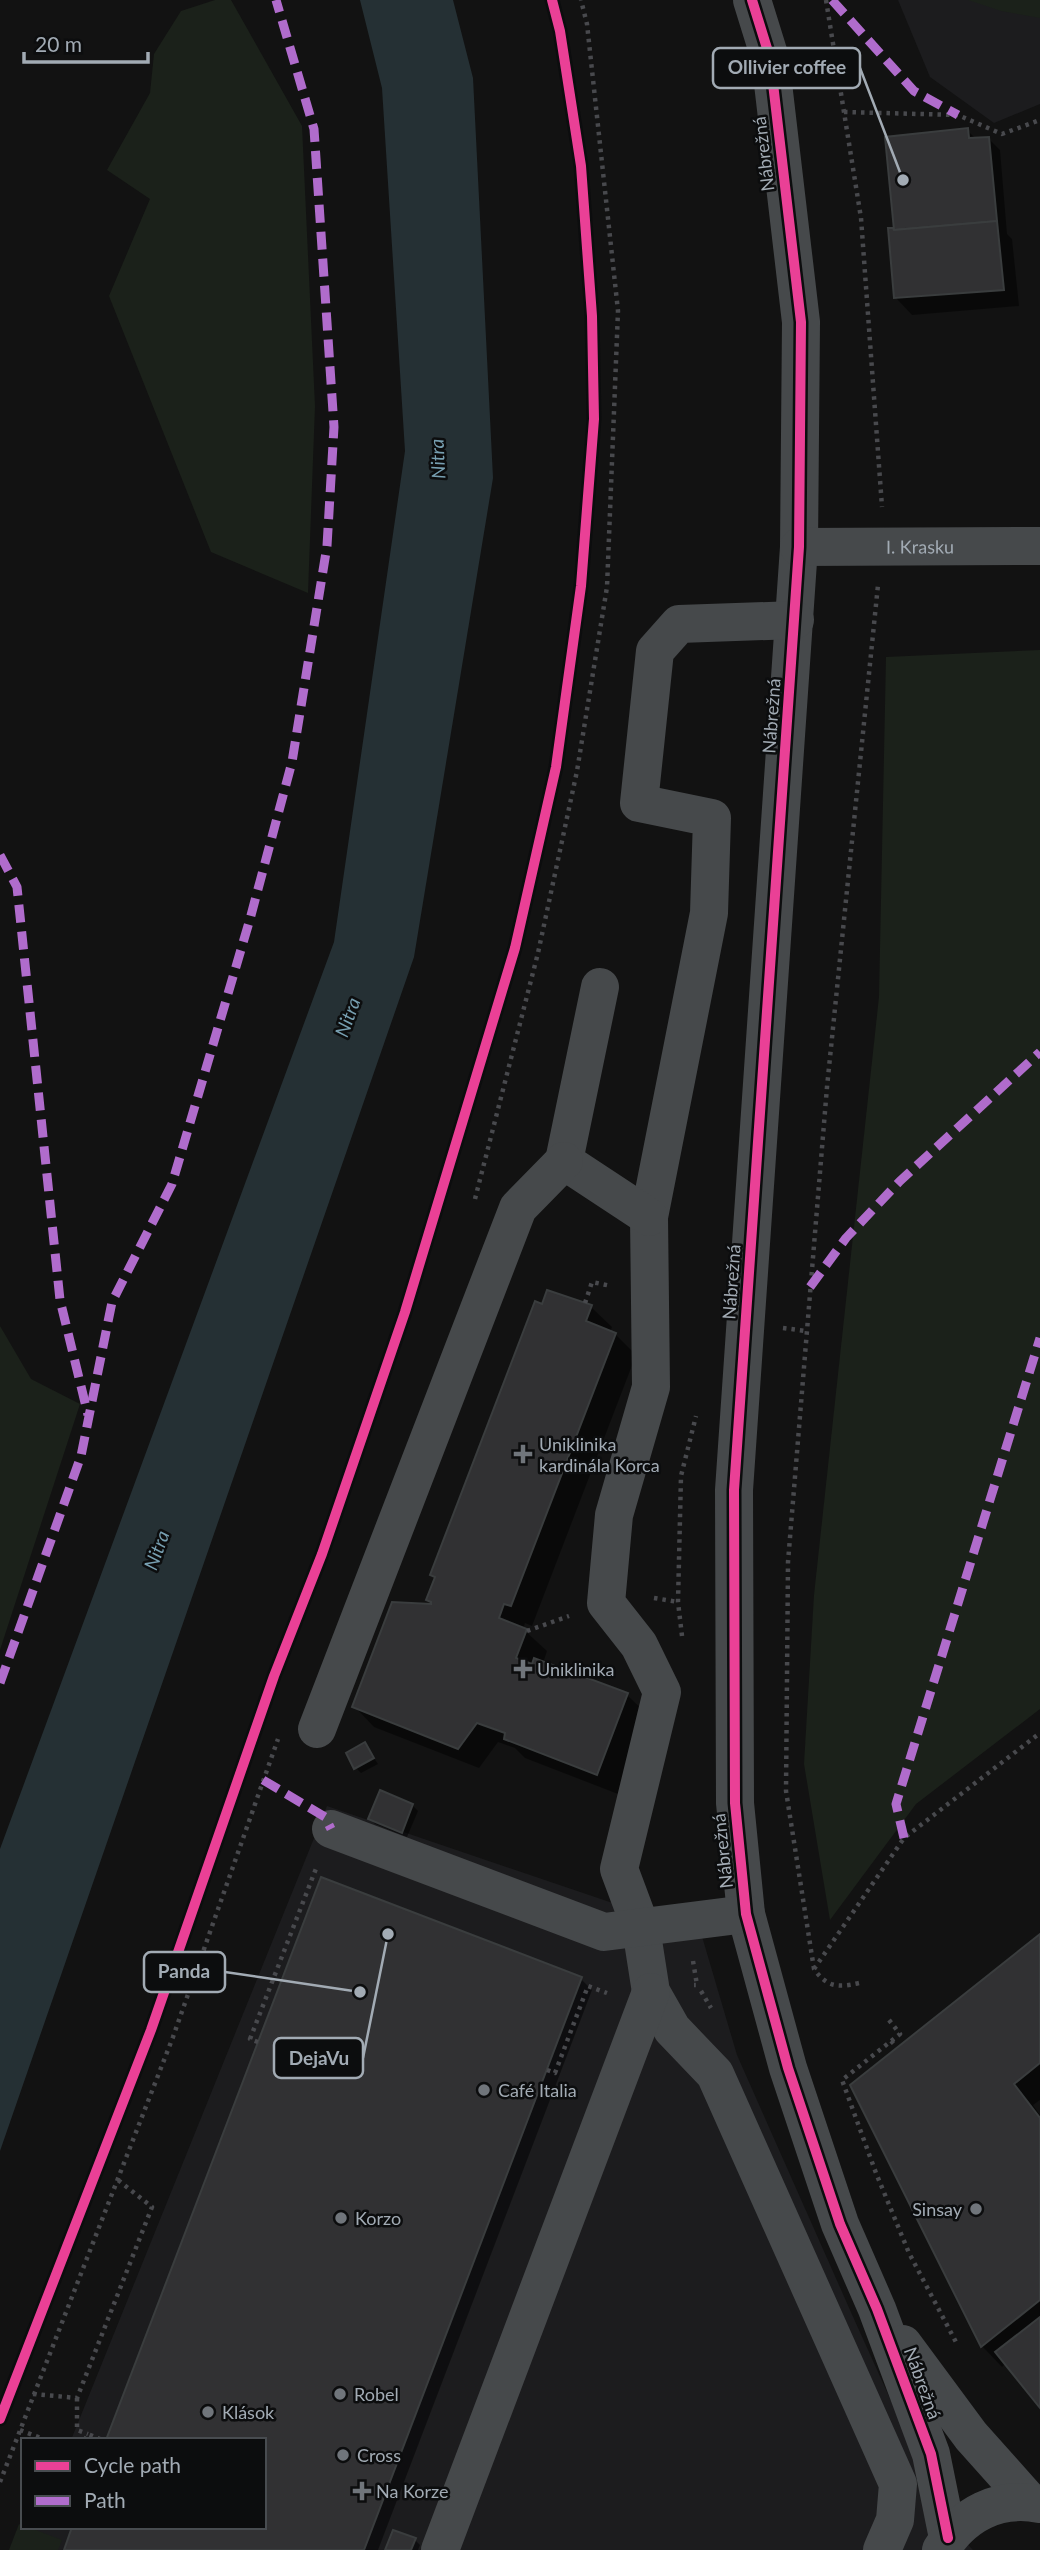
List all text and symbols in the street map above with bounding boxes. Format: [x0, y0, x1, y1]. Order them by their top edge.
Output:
scale bar [24, 21, 149, 65]
text: 20 m [35, 31, 82, 56]
callout: Ollivier coffee [713, 48, 860, 88]
text: Ollivier coffee [728, 55, 846, 78]
street label: Nábrežná [747, 115, 779, 193]
water label: Nitra [424, 438, 450, 480]
street label: I. Krasku [886, 535, 954, 558]
street label: Nábrežná [757, 678, 785, 754]
water label: Nitra [329, 994, 365, 1040]
street label: Nábrežná [717, 1244, 745, 1320]
place label: Uniklinika kardinála Korca [539, 1433, 660, 1476]
marker: Uniklinika kardinála Korca [513, 1444, 533, 1464]
water label: Nitra [138, 1527, 174, 1573]
place label: Uniklinika [537, 1658, 615, 1680]
marker: Uniklinika [515, 1661, 531, 1677]
street label: Nábrežná [707, 1812, 737, 1890]
callout: Panda [144, 1952, 225, 1992]
text: Panda [158, 1959, 210, 1982]
callout: DejaVu [274, 2038, 363, 2078]
text: DejaVu [289, 2046, 349, 2069]
place label: Café Italia [498, 2079, 577, 2101]
marker: Café Italia [476, 2082, 492, 2098]
place label: Sinsay [912, 2198, 963, 2220]
marker: Sinsay [968, 2201, 984, 2217]
place label: Korzo [355, 2207, 401, 2229]
marker: Korzo [333, 2210, 349, 2226]
street label: Nábrežná [900, 2344, 946, 2422]
place label: Robel [354, 2383, 399, 2405]
marker: Robel [332, 2386, 348, 2402]
place label: Klások [222, 2401, 275, 2423]
marker: Klások [200, 2404, 216, 2420]
legend [21, 2438, 266, 2529]
place label: Cross [357, 2444, 401, 2466]
marker: Cross [335, 2447, 351, 2463]
text: Cycle path [84, 2452, 181, 2477]
place label: Na Korze [376, 2480, 449, 2502]
marker: Na Korze [354, 2483, 370, 2499]
text: Path [84, 2487, 126, 2512]

